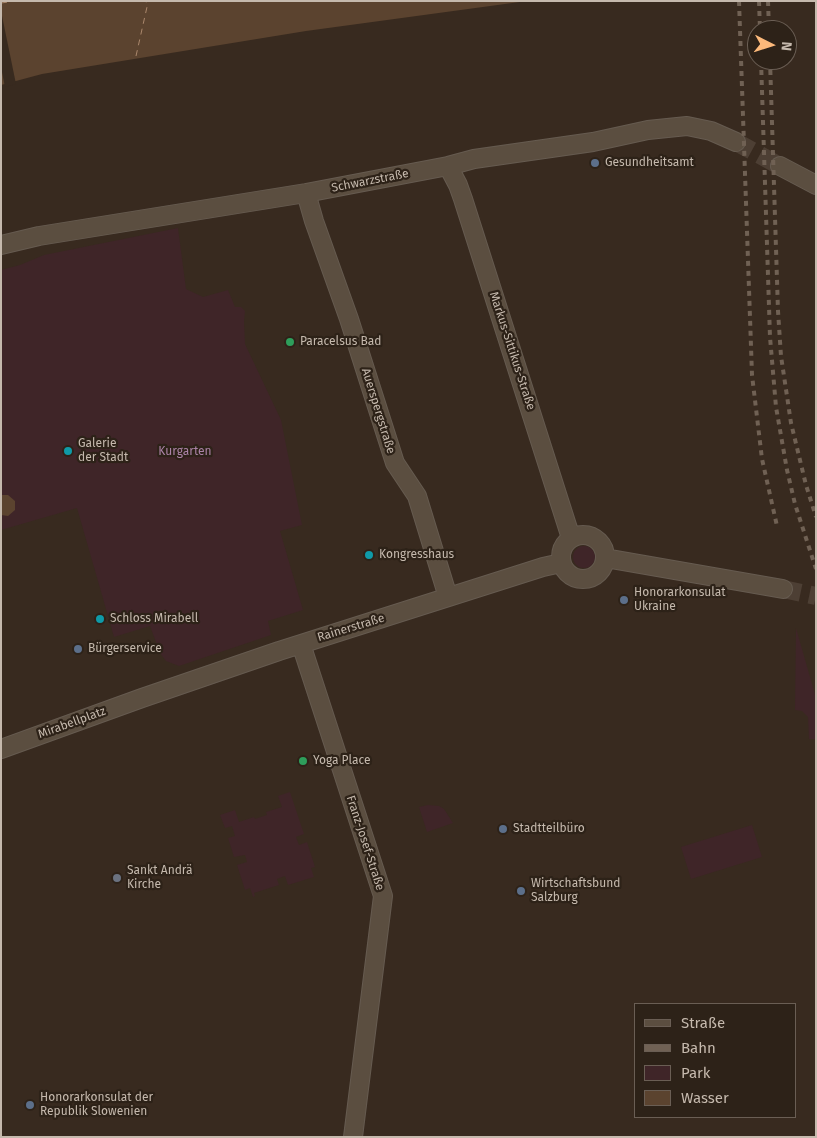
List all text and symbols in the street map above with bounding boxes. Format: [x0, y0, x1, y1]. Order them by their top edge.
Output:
north arrow [747, 20, 797, 70]
text: N [778, 41, 795, 52]
place label: Gesundheitsamt [605, 156, 694, 170]
marker: Gesundheitsamt [589, 157, 601, 169]
street label: Schwarzstraße [330, 166, 410, 196]
street label: Markus-Sittikus-Straße [486, 290, 538, 412]
place label: Paracelsus Bad [300, 335, 382, 349]
marker: Paracelsus Bad [284, 336, 296, 348]
street label: Auerspergstraße [358, 366, 398, 456]
place label: Galerie der Stadt [78, 437, 128, 465]
marker: Galerie der Stadt [62, 445, 74, 457]
park label: Kurgarten [158, 445, 212, 459]
place label: Kongresshaus [379, 548, 454, 562]
marker: Kongresshaus [363, 549, 375, 561]
place label: Honorarkonsulat Ukraine [634, 586, 726, 614]
marker: Honorarkonsulat Ukraine [618, 594, 630, 606]
street label: Rainerstraße [316, 611, 386, 645]
place label: Schloss Mirabell [110, 612, 198, 626]
marker: Schloss Mirabell [94, 613, 106, 625]
place label: Bürgerservice [88, 642, 162, 656]
marker: Bürgerservice [72, 643, 84, 655]
street label: Mirabellplatz [36, 704, 108, 742]
place label: Yoga Place [313, 754, 370, 768]
marker: Yoga Place [297, 755, 309, 767]
street label: Franz-Josef-Straße [343, 794, 387, 892]
place label: Stadtteilbüro [513, 822, 585, 836]
marker: Stadtteilbüro [497, 823, 509, 835]
place label: Sankt Andrä Kirche [127, 864, 193, 892]
marker: Sankt Andrä Kirche [111, 872, 123, 884]
place label: Wirtschaftsbund Salzburg [531, 877, 620, 905]
marker: Wirtschaftsbund Salzburg [515, 885, 527, 897]
legend [634, 1003, 797, 1118]
text: Straße [681, 1014, 725, 1032]
text: Bahn [681, 1039, 716, 1057]
text: Park [681, 1064, 711, 1082]
text: Wasser [681, 1089, 729, 1107]
place label: Honorarkonsulat der Republik Slowenien [40, 1091, 153, 1119]
marker: Honorarkonsulat der Republik Slowenien [24, 1099, 36, 1111]

